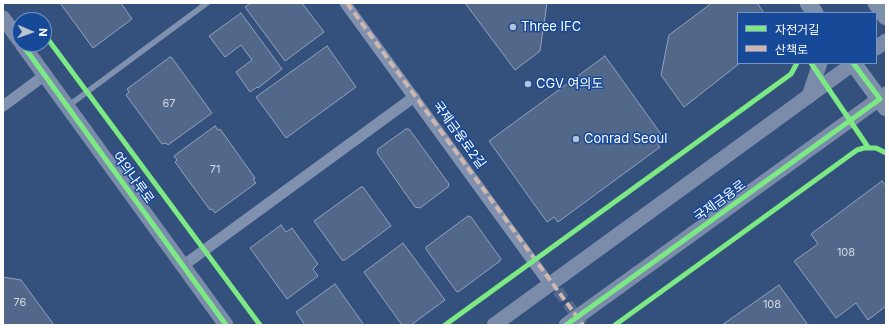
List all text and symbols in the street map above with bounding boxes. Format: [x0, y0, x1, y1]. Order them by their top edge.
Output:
north arrow [12, 12, 52, 52]
legend [737, 12, 877, 64]
place label: Three IFC [521, 19, 581, 35]
marker: Three IFC [508, 22, 518, 32]
text: 자전거길 [775, 22, 819, 37]
text: N [36, 28, 50, 37]
text: 산책로 [775, 42, 808, 57]
place label: CGV 여의도 [536, 76, 603, 92]
marker: CGV 여의도 [523, 79, 533, 89]
house number: 67 [162, 97, 176, 111]
street label: 국제금융로2길 [429, 98, 489, 172]
place label: Conrad Seoul [584, 131, 667, 147]
marker: Conrad Seoul [571, 134, 581, 144]
street label: 여의나루로 [109, 149, 157, 207]
house number: 71 [210, 163, 220, 177]
street label: 국제금융로 [691, 177, 749, 225]
house number: 108 [837, 246, 855, 260]
house number: 76 [14, 296, 26, 310]
house number: 108 [763, 298, 781, 312]

